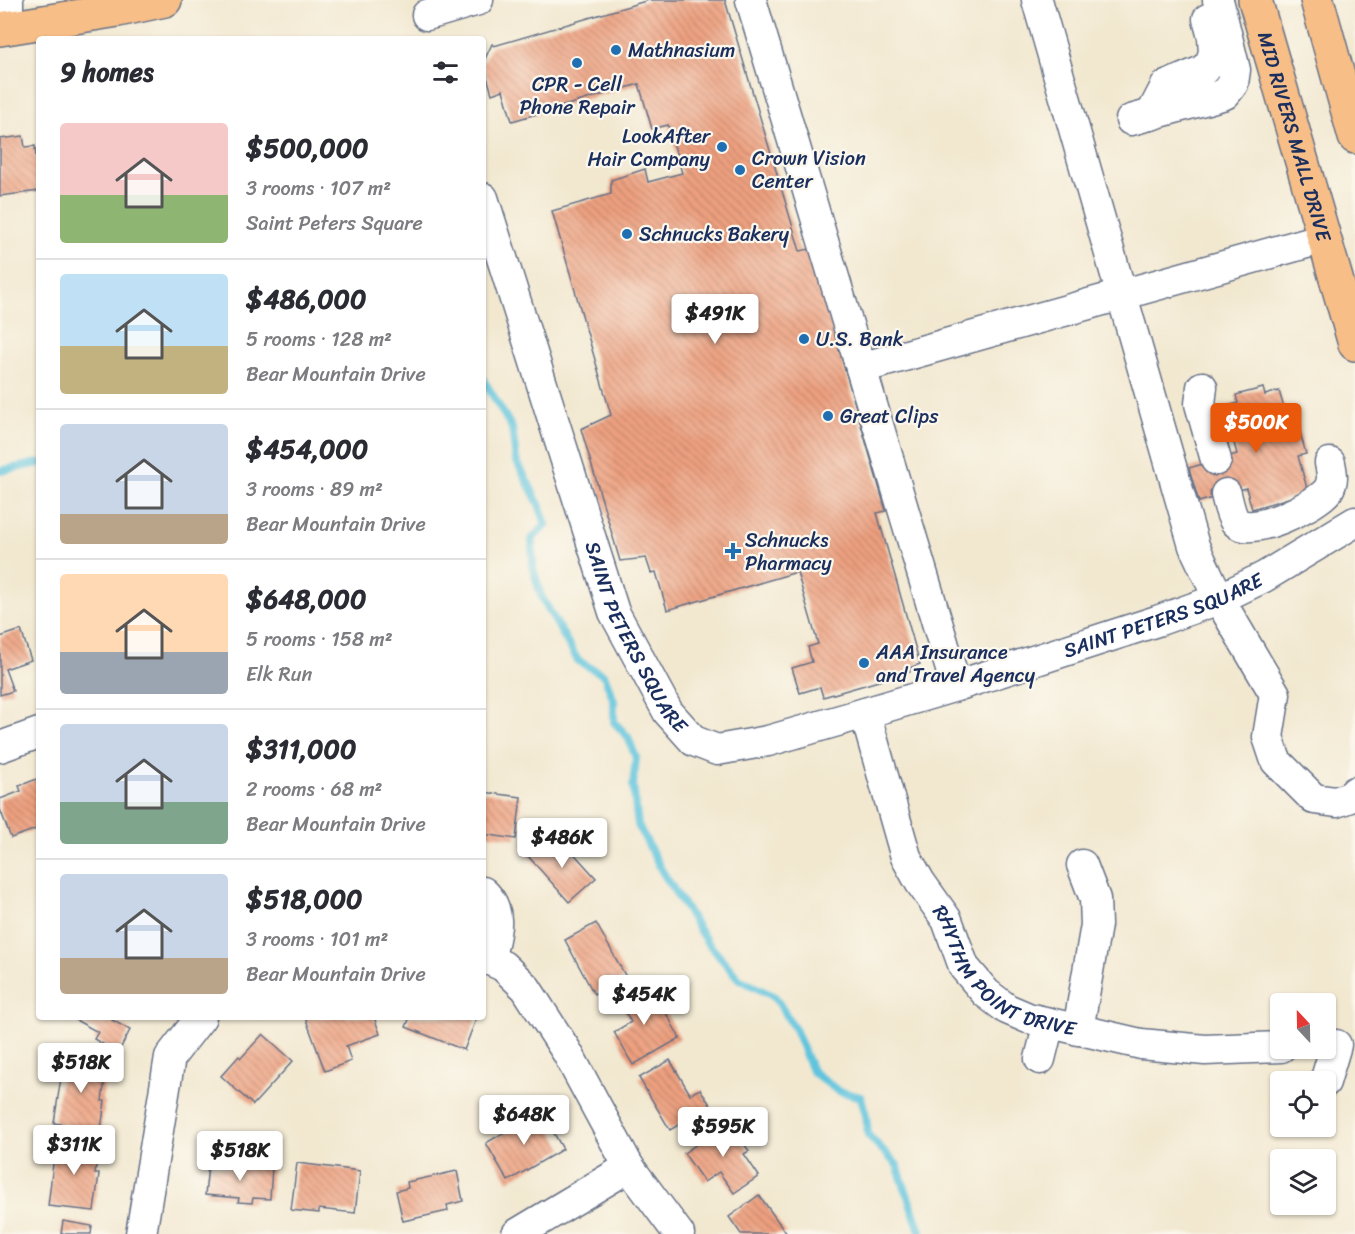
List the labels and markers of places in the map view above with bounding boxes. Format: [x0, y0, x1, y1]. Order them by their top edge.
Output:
place label: Mathnasium [628, 33, 735, 68]
marker: Mathnasium [609, 43, 623, 57]
marker: CPR - Cell Phone Repair [570, 56, 584, 70]
place label: CPR - Cell Phone Repair [519, 67, 636, 125]
place label: LookAfter Hair Company [587, 119, 712, 177]
marker: LookAfter Hair Company [715, 140, 729, 154]
place label: Crown Vision Center [752, 141, 866, 199]
marker: Crown Vision Center [733, 163, 747, 177]
place label: Schnucks Bakery [639, 217, 790, 252]
marker: Schnucks Bakery [620, 227, 634, 241]
pin: $491K [673, 294, 757, 345]
place label: U.S. Bank [816, 322, 904, 357]
marker: U.S. Bank [797, 332, 811, 346]
place label: Great Clips [840, 399, 939, 434]
pin: $500K [1214, 403, 1298, 454]
marker: Great Clips [821, 409, 835, 423]
place label: Schnucks Pharmacy [745, 523, 832, 581]
marker: Schnucks Pharmacy [726, 544, 740, 558]
place label: AAA Insurance and Travel Agency [875, 635, 1036, 693]
marker: AAA Insurance and Travel Agency [857, 656, 871, 670]
pin: $486K [520, 818, 604, 869]
pin: $454K [602, 975, 686, 1026]
pin: $518K [39, 1043, 123, 1094]
pin: $648K [482, 1095, 566, 1146]
pin: $595K [681, 1107, 765, 1158]
pin: $311K [32, 1125, 116, 1176]
pin: $518K [198, 1131, 282, 1182]

